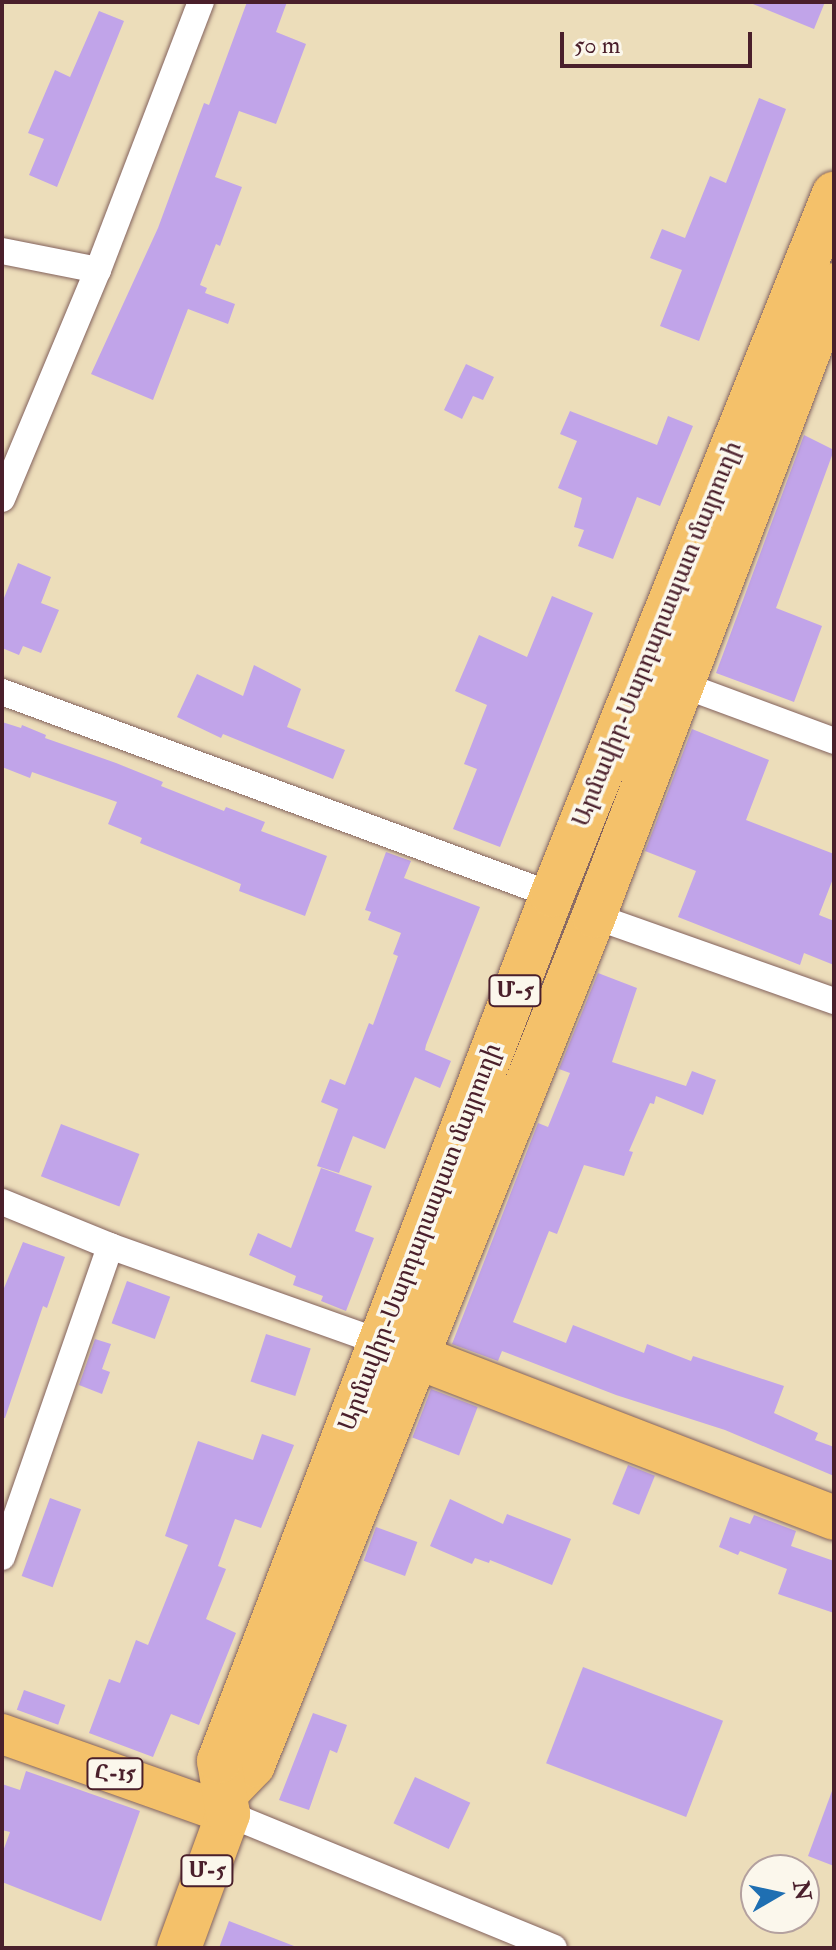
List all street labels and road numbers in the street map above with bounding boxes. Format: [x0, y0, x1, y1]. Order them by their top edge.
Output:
street label: Արմավիր-Սարդարապատ մայրուղի [566, 437, 748, 831]
road number: Մ-5 [487, 973, 543, 1009]
street label: Արմավիր-Սարդարապատ մայրուղի [333, 1039, 507, 1435]
road number: Հ-15 [85, 1756, 145, 1792]
road number: Մ-5 [179, 1853, 235, 1889]

